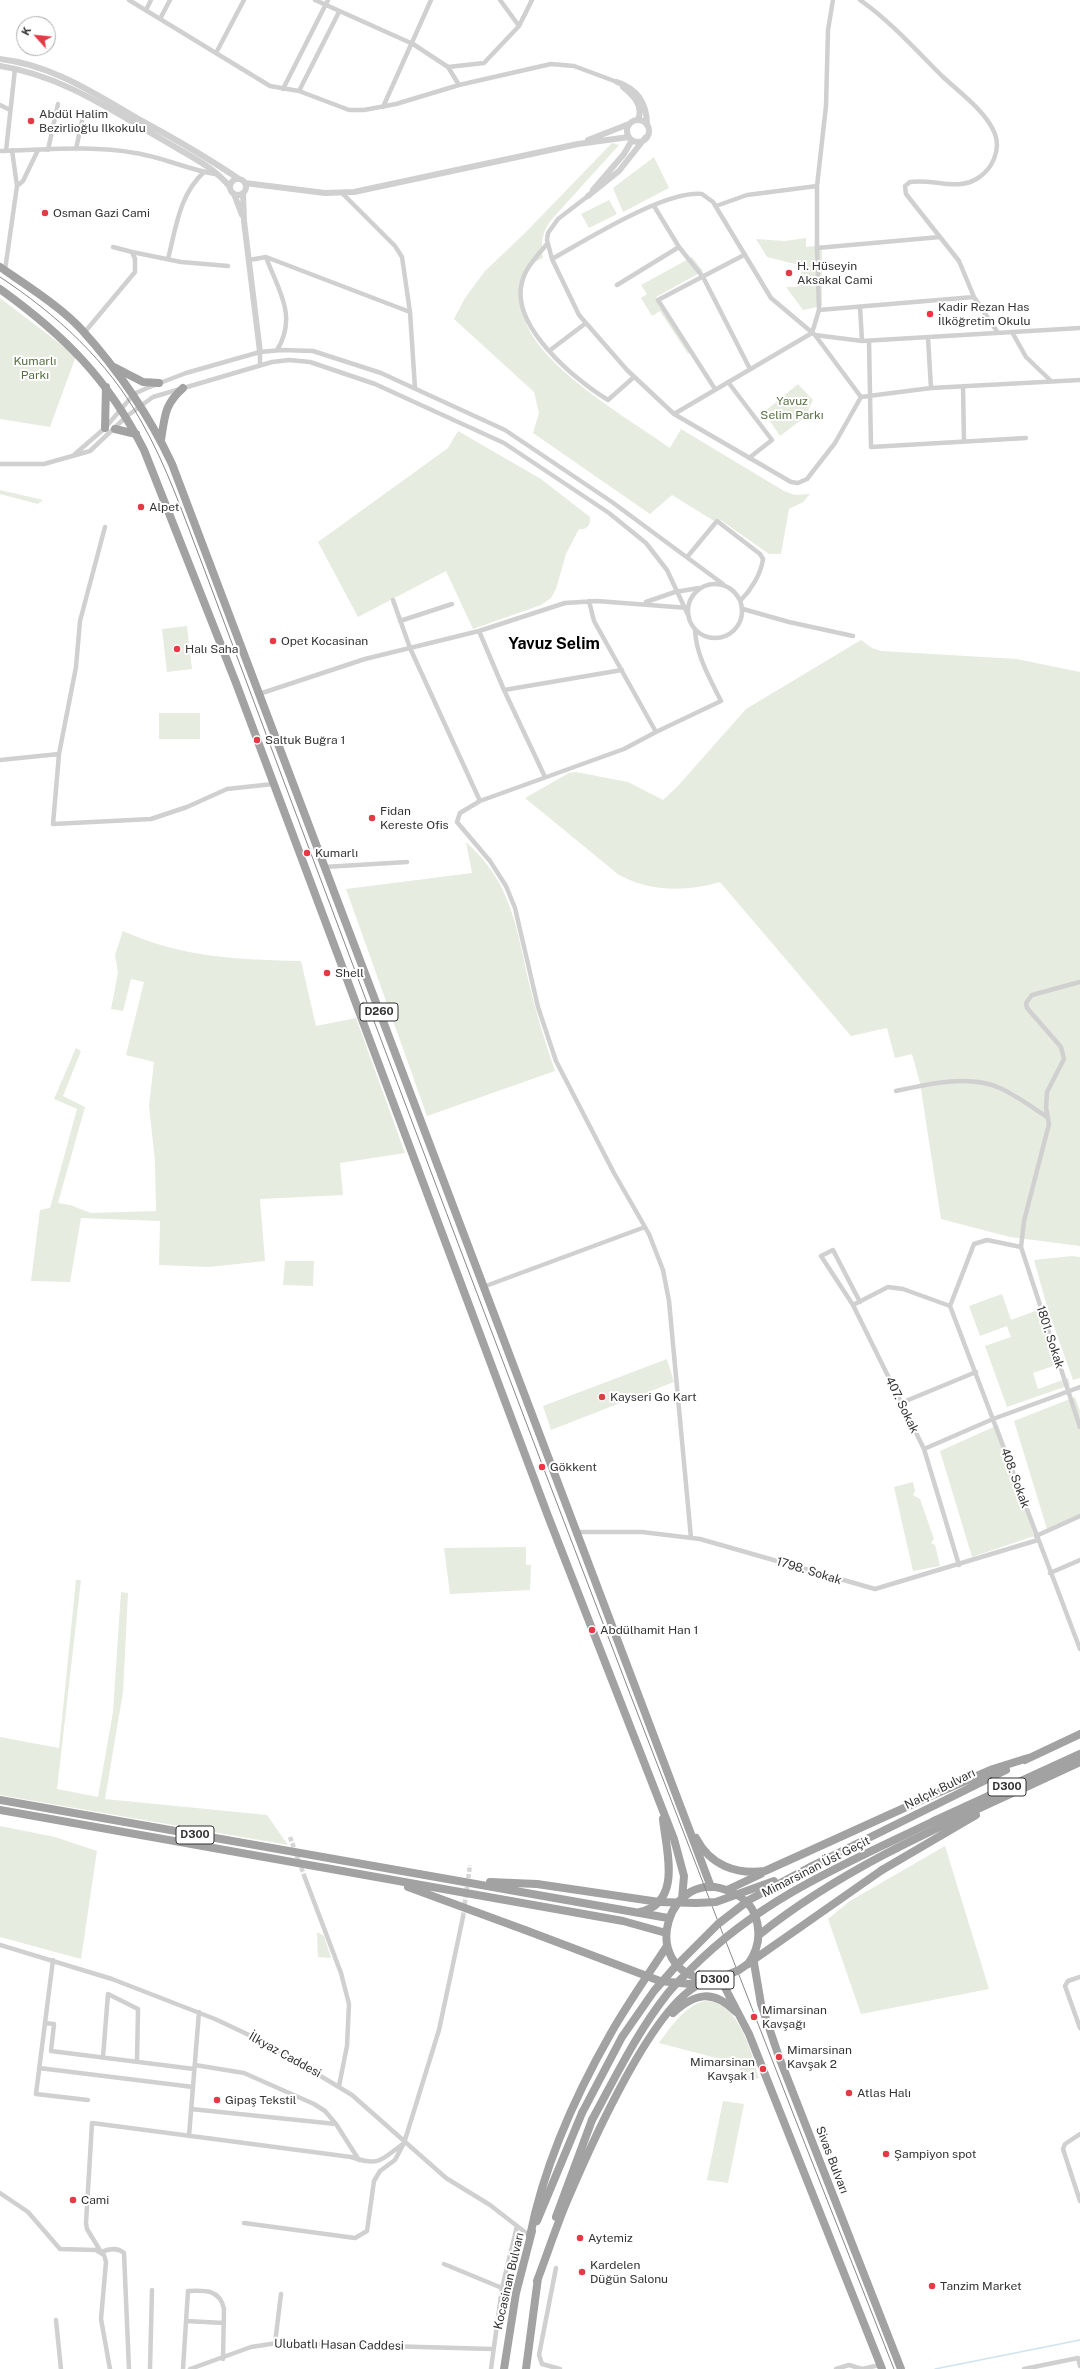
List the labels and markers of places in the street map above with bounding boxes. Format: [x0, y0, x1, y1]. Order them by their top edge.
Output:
place label: Abdül Halim Bezirlioğlu Ilkokulu [39, 107, 146, 135]
marker: Abdül Halim Bezirlioğlu Ilkokulu [26, 116, 36, 126]
place label: Osman Gazi Cami [53, 206, 150, 220]
marker: Osman Gazi Cami [40, 208, 50, 218]
place label: H. Hüseyin Aksakal Cami [797, 259, 873, 287]
marker: H. Hüseyin Aksakal Cami [784, 268, 794, 278]
place label: Kadir Rezan Has İlköğretim Okulu [938, 300, 1031, 328]
marker: Kadir Rezan Has İlköğretim Okulu [925, 309, 935, 319]
place label: Alpet [149, 500, 179, 514]
marker: Alpet [136, 502, 146, 512]
place label: Opet Kocasinan [281, 634, 368, 648]
marker: Opet Kocasinan [268, 636, 278, 646]
place label: Halı Saha [185, 642, 238, 656]
marker: Halı Saha [172, 644, 182, 654]
place label: Saltuk Buğra 1 [265, 733, 345, 747]
marker: Saltuk Buğra 1 [252, 735, 262, 745]
place label: Fidan Kereste Ofis [380, 804, 449, 832]
marker: Fidan Kereste Ofis [367, 813, 377, 823]
place label: Kumarlı [315, 846, 358, 860]
marker: Kumarlı [302, 848, 312, 858]
place label: Shell [335, 966, 364, 980]
marker: Shell [322, 968, 332, 978]
place label: Kayseri Go Kart [610, 1390, 697, 1404]
marker: Kayseri Go Kart [597, 1392, 607, 1402]
place label: Gökkent [550, 1460, 597, 1474]
marker: Gökkent [537, 1462, 547, 1472]
place label: Abdülhamit Han 1 [600, 1623, 698, 1637]
marker: Abdülhamit Han 1 [587, 1625, 597, 1635]
place label: Mimarsinan Kavşağı [762, 2003, 827, 2031]
marker: Mimarsinan Kavşağı [749, 2012, 759, 2022]
place label: Mimarsinan Kavşak 2 [787, 2043, 852, 2071]
marker: Mimarsinan Kavşak 2 [774, 2052, 784, 2062]
place label: Mimarsinan Kavşak 1 [690, 2055, 755, 2083]
marker: Mimarsinan Kavşak 1 [758, 2064, 768, 2074]
place label: Atlas Halı [857, 2086, 911, 2100]
marker: Atlas Halı [844, 2088, 854, 2098]
place label: Gipaş Tekstil [225, 2093, 296, 2107]
marker: Gipaş Tekstil [212, 2095, 222, 2105]
place label: Şampiyon spot [894, 2147, 976, 2161]
marker: Şampiyon spot [881, 2149, 891, 2159]
place label: Cami [81, 2193, 109, 2207]
marker: Cami [68, 2195, 78, 2205]
place label: Aytemiz [588, 2231, 633, 2245]
marker: Aytemiz [575, 2233, 585, 2243]
place label: Kardelen Düğün Salonu [590, 2258, 668, 2286]
marker: Kardelen Düğün Salonu [577, 2267, 587, 2277]
place label: Tanzim Market [940, 2279, 1022, 2293]
marker: Tanzim Market [927, 2281, 937, 2291]

